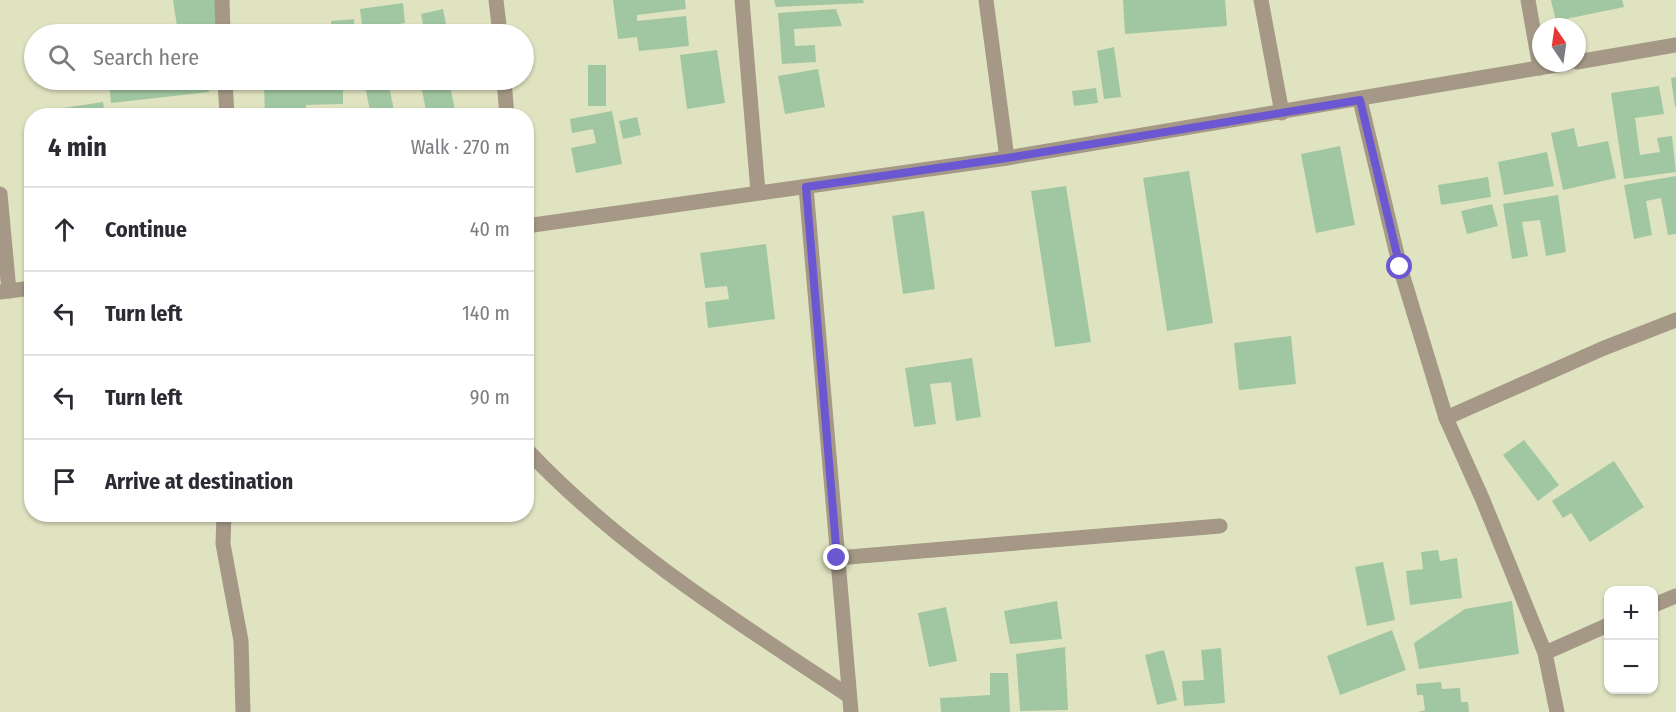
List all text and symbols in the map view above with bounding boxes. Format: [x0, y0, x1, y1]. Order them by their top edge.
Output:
north arrow [1532, 18, 1586, 72]
search box [24, 24, 534, 90]
icon: search [45, 41, 78, 74]
text: Search here [93, 44, 199, 71]
text: 4 min [48, 132, 107, 163]
text: Walk · 270 m [411, 135, 510, 159]
icon: ahead [48, 213, 81, 246]
text: Continue [105, 216, 187, 243]
text: 40 m [470, 217, 510, 241]
route start [1386, 253, 1412, 279]
icon: left [48, 297, 81, 330]
text: Turn left [105, 300, 183, 327]
text: 140 m [462, 301, 510, 325]
icon: left [48, 381, 81, 414]
text: Turn left [105, 384, 183, 411]
text: 90 m [470, 385, 510, 409]
icon: arrive [48, 465, 81, 498]
text: Arrive at destination [105, 468, 293, 495]
route end [823, 544, 849, 570]
map controls [1604, 586, 1658, 694]
button: + [1604, 586, 1658, 640]
button: − [1604, 640, 1658, 694]

